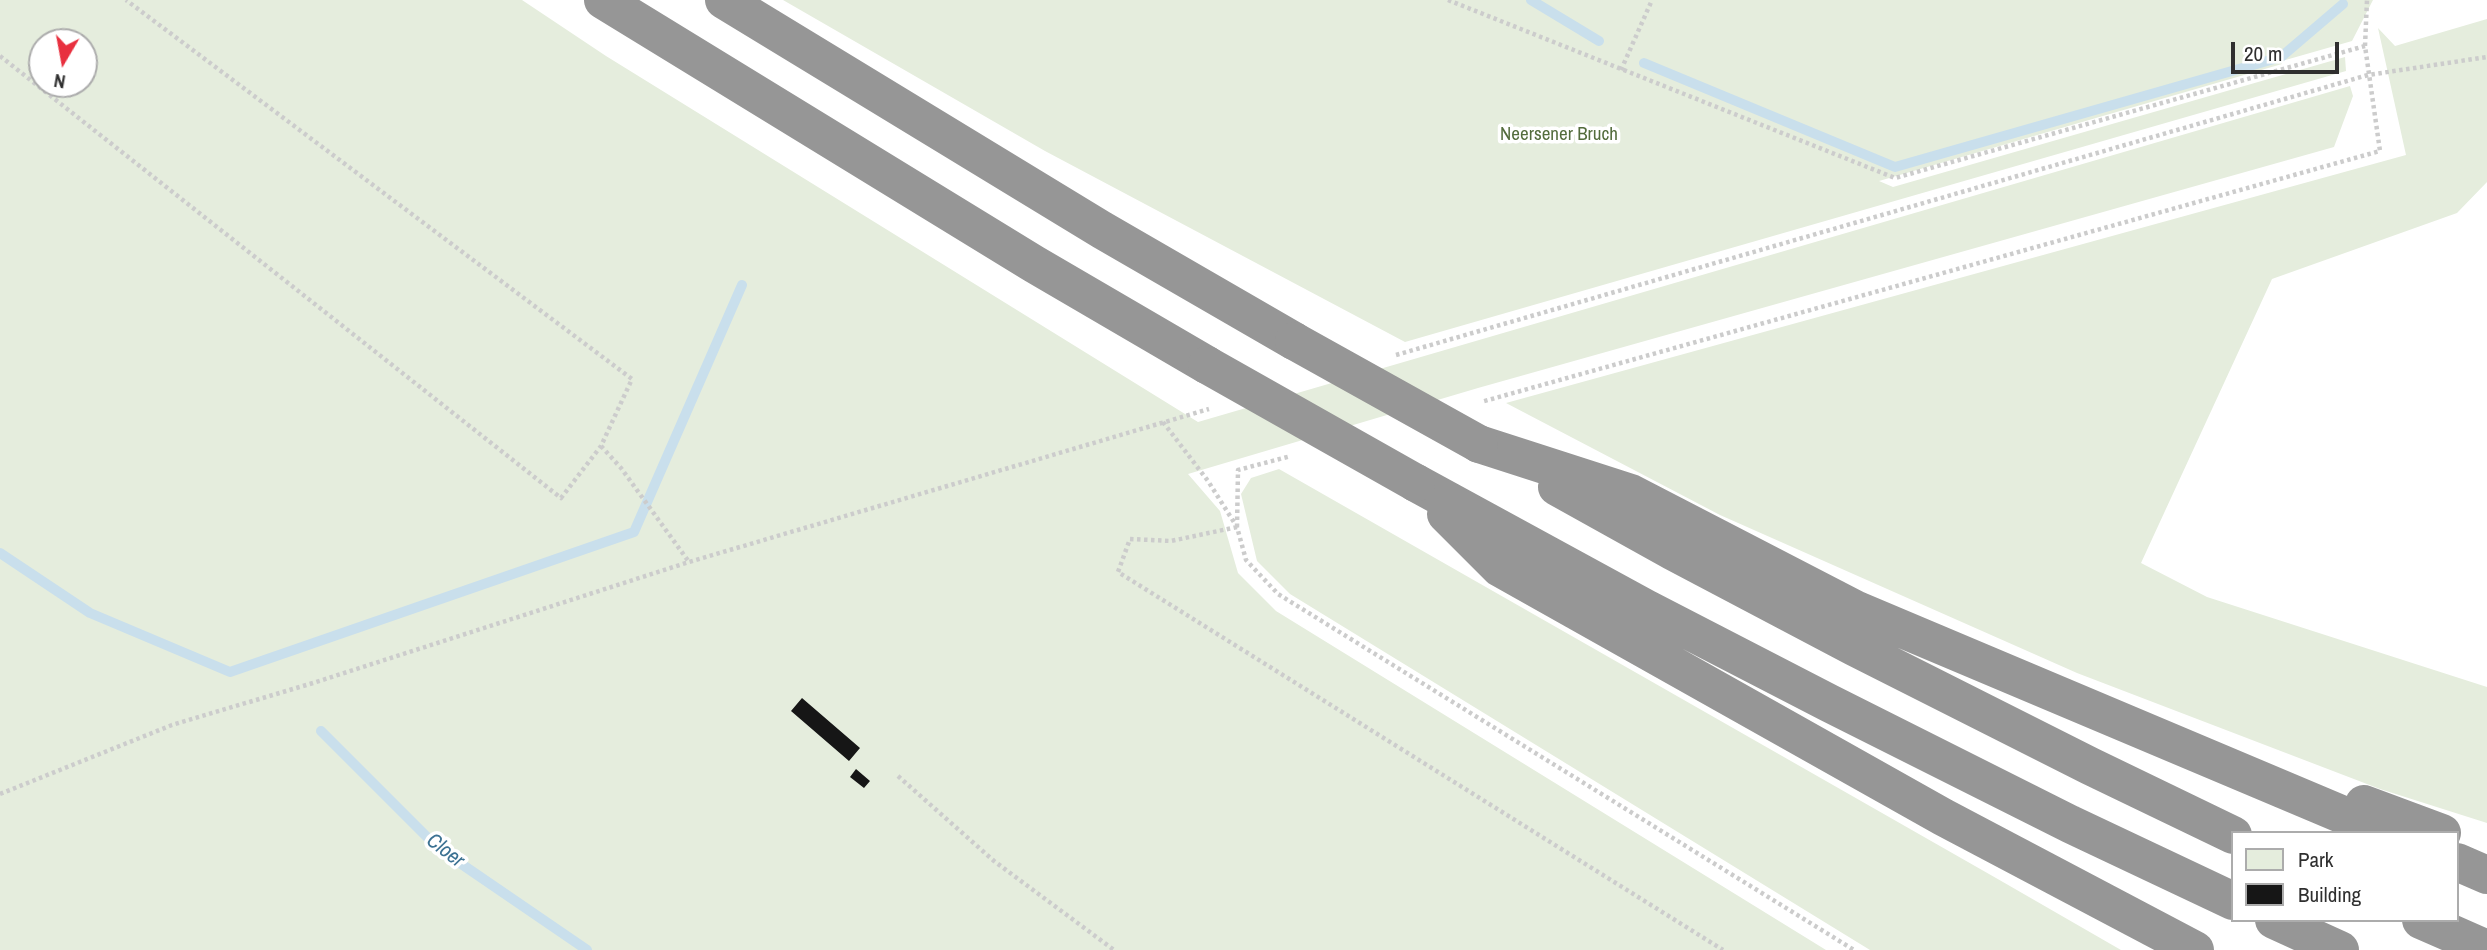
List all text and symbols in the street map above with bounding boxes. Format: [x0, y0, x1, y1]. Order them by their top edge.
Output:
north arrow [28, 28, 98, 98]
scale bar [2235, 28, 2344, 72]
text: 20 m [2244, 39, 2282, 68]
text: N [52, 68, 67, 95]
park label: Neersener Bruch [1500, 124, 1618, 146]
water label: Cloer [421, 828, 469, 874]
legend [2232, 831, 2459, 922]
text: Park [2298, 845, 2333, 874]
text: Building [2298, 880, 2361, 909]

